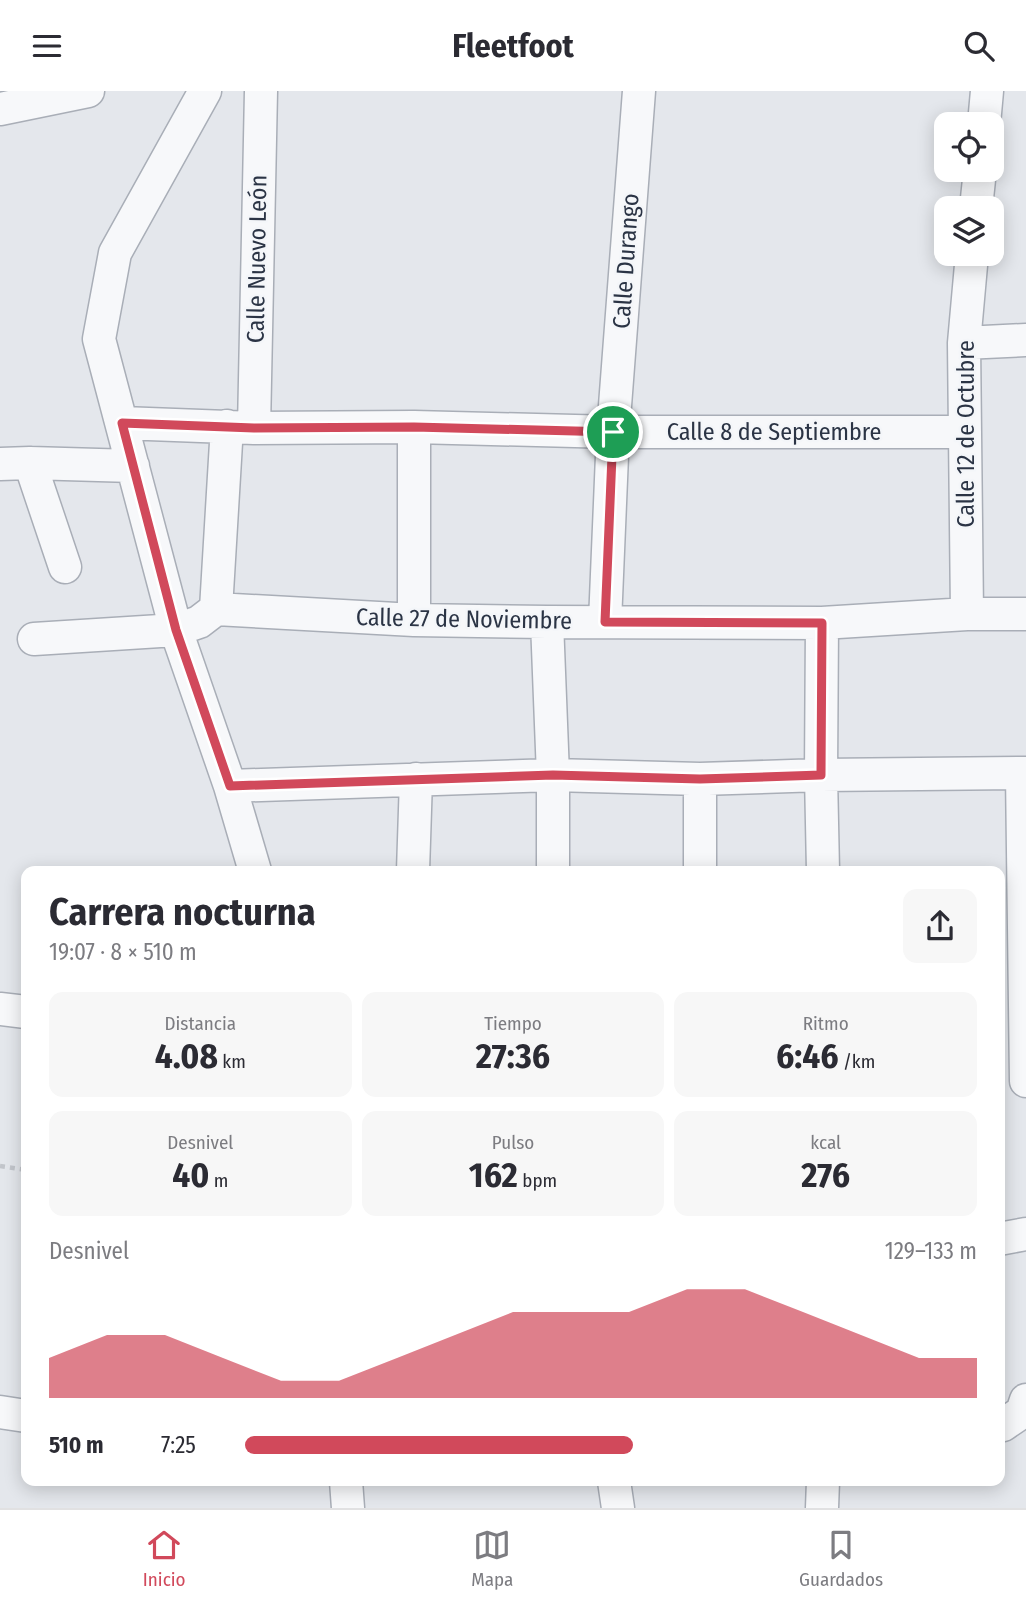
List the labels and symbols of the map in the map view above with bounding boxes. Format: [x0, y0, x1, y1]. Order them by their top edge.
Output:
street label: Calle Nuevo León [242, 175, 272, 343]
street label: Calle Durango [607, 192, 645, 330]
street label: Calle 12 de Octubre [952, 340, 980, 528]
pin [583, 402, 643, 462]
street label: Calle 8 de Septiembre [667, 418, 881, 446]
street label: Calle 27 de Noviembre [356, 603, 572, 635]

